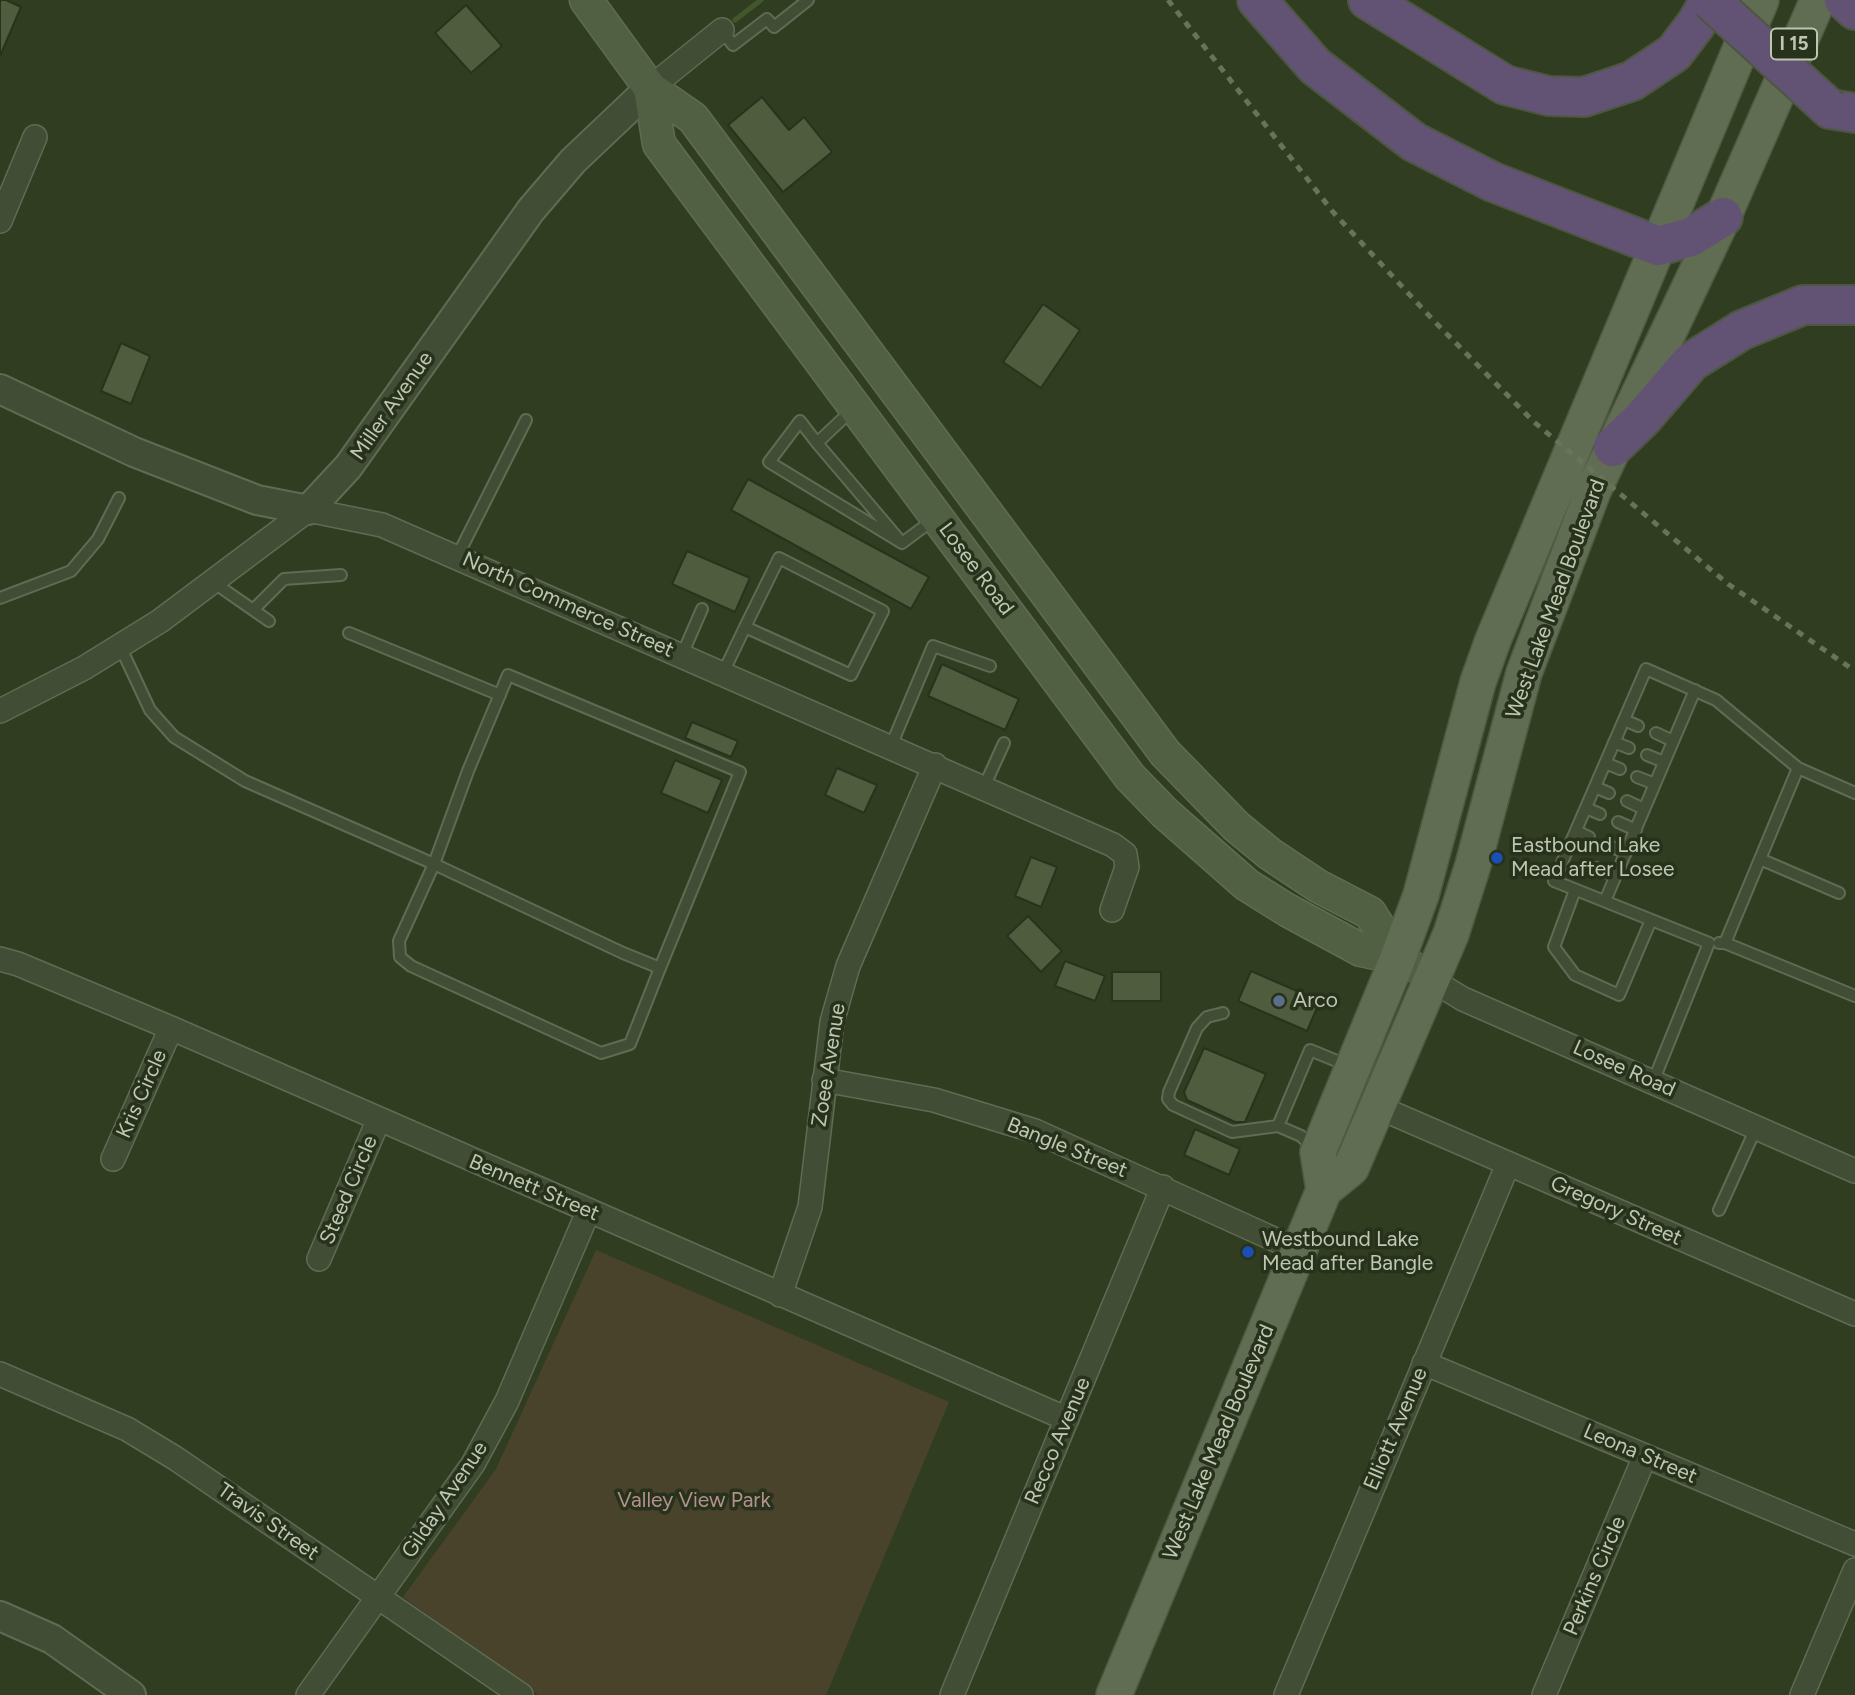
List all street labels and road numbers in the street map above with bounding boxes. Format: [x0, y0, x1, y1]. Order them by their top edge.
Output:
road number: I 15 [1771, 28, 1817, 60]
street label: Miller Avenue [345, 347, 439, 465]
street label: West Lake Mead Boulevard [1501, 476, 1611, 722]
street label: Losee Road [933, 518, 1019, 620]
street label: North Commerce Street [458, 547, 678, 663]
street label: Zoee Avenue [807, 1001, 851, 1129]
street label: Losee Road [1569, 1035, 1679, 1103]
street label: Kris Circle [111, 1046, 173, 1142]
street label: Bangle Street [1003, 1112, 1131, 1184]
street label: Steed Circle [315, 1132, 383, 1248]
street label: Bennett Street [465, 1149, 603, 1227]
street label: Gregory Street [1546, 1171, 1686, 1251]
street label: West Lake Mead Boulevard [1158, 1321, 1280, 1563]
street label: Elliott Avenue [1359, 1364, 1433, 1494]
street label: Recco Avenue [1020, 1374, 1096, 1508]
street label: Leona Street [1579, 1419, 1701, 1489]
street label: Gilday Avenue [397, 1437, 493, 1563]
street label: Travis Street [213, 1478, 323, 1566]
street label: Perkins Circle [1559, 1513, 1631, 1639]

